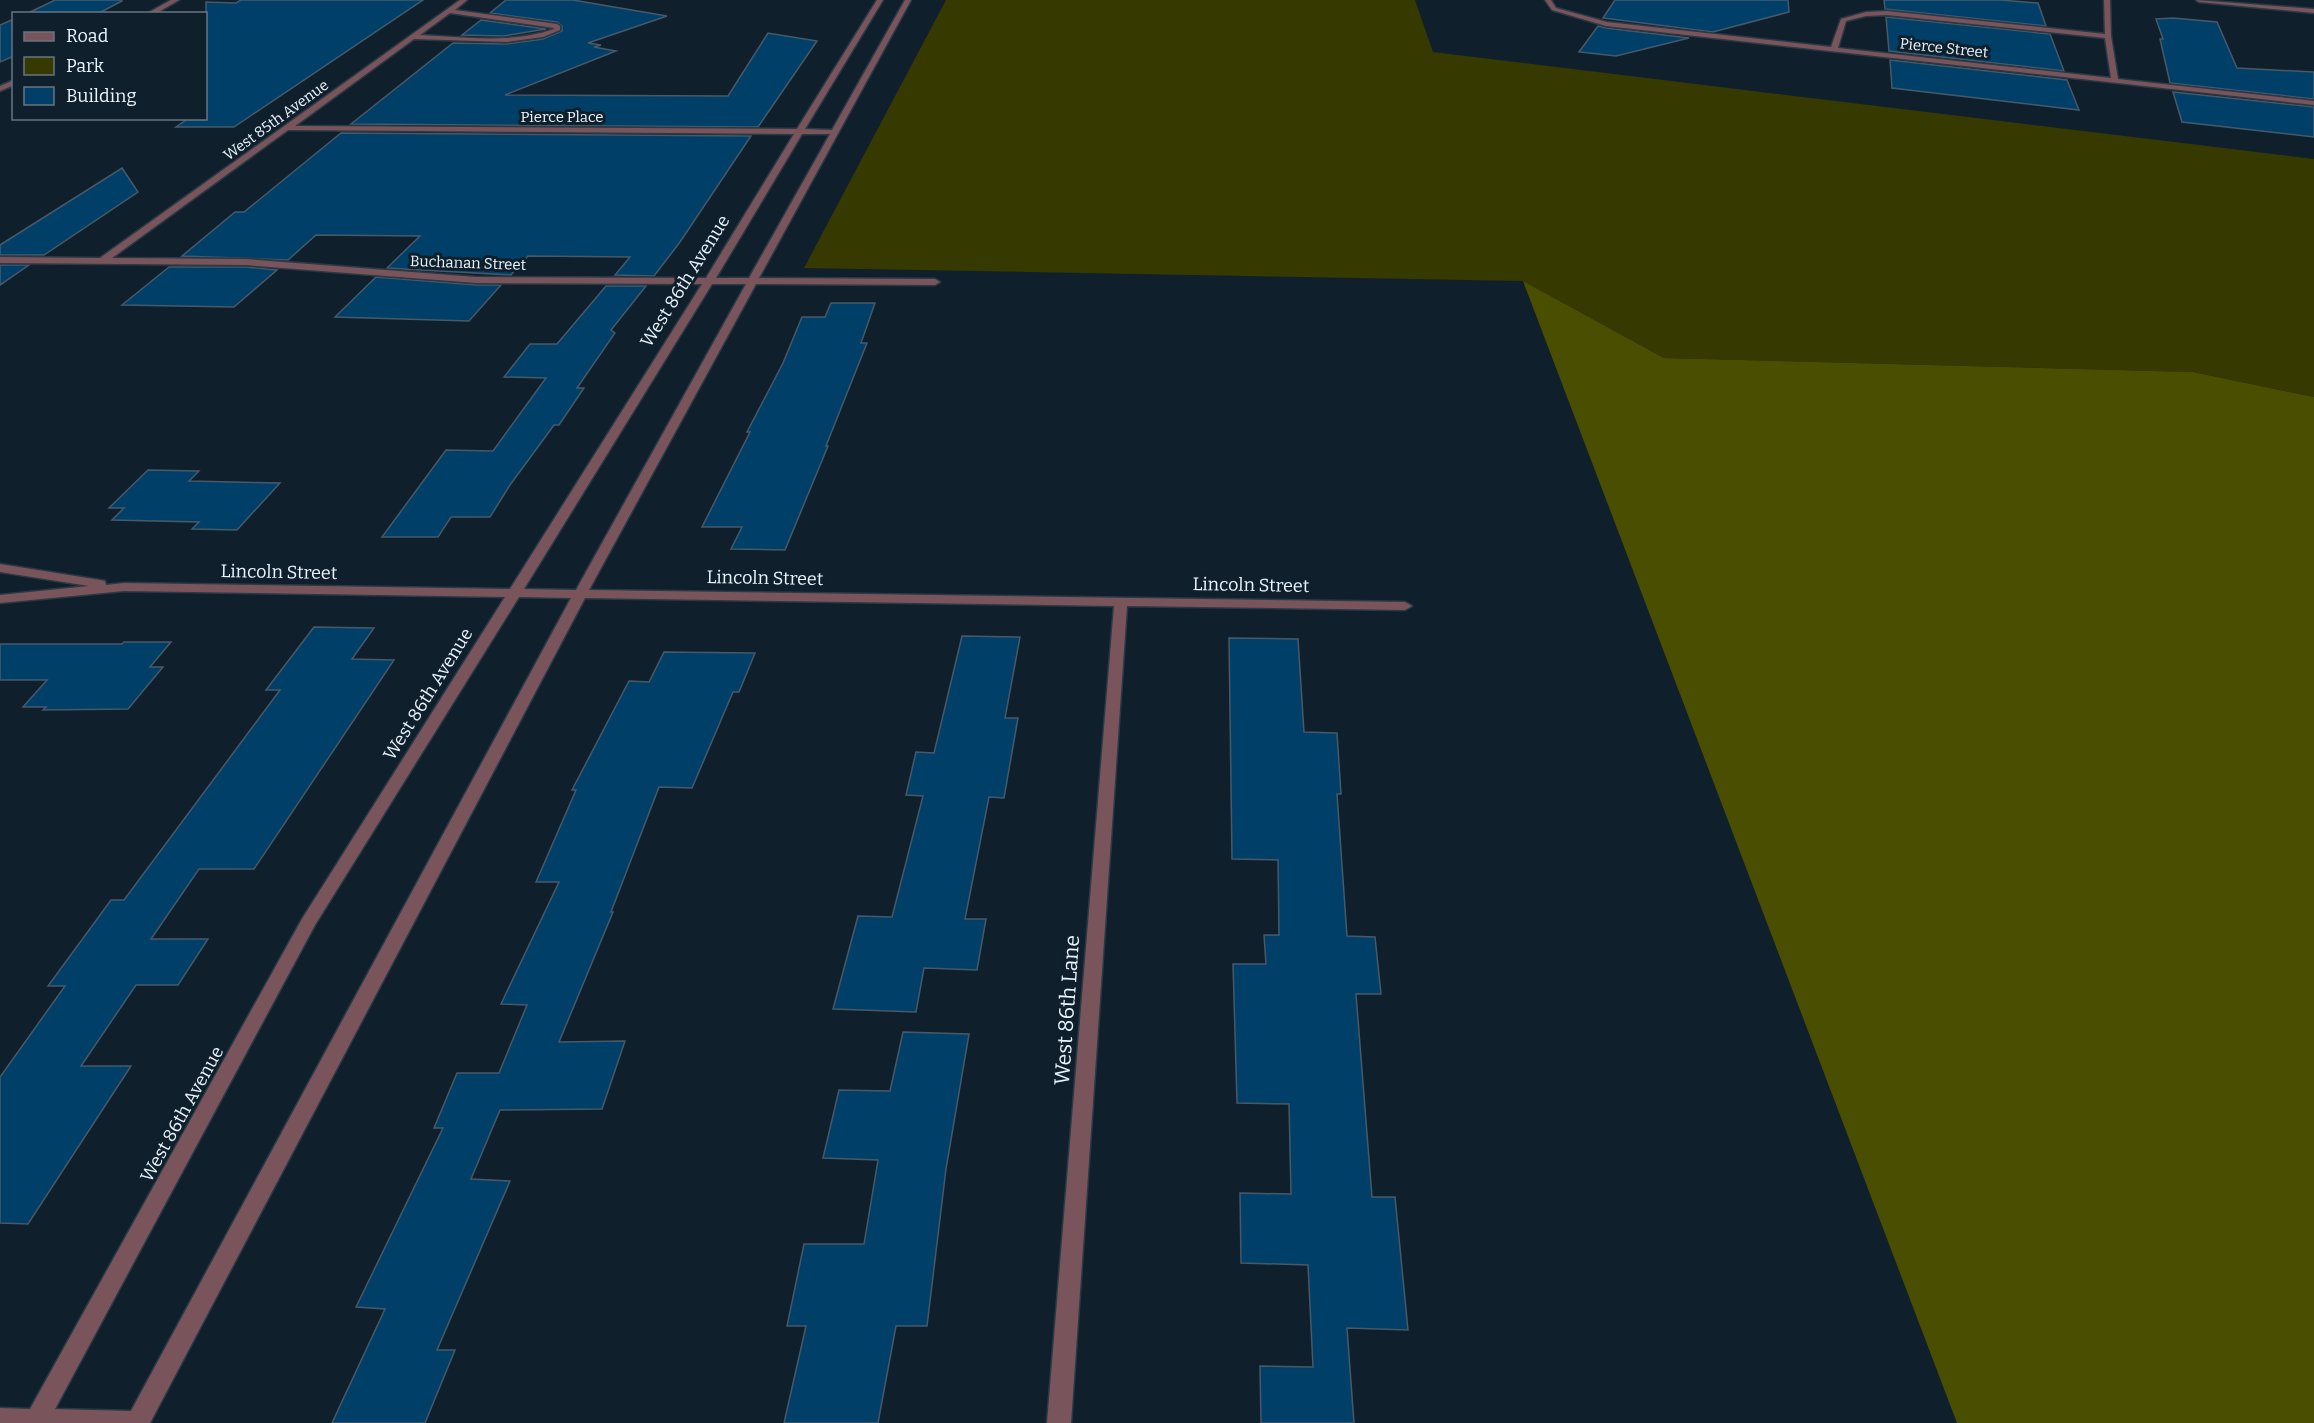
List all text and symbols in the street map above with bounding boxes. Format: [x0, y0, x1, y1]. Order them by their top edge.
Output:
legend [12, 12, 207, 120]
text: Road [66, 25, 109, 47]
street label: Pierce Street [1899, 34, 1990, 62]
text: Park [66, 55, 105, 77]
street label: West 85th Avenue [220, 76, 332, 164]
text: Building [66, 85, 137, 107]
street label: Pierce Place [520, 108, 604, 126]
street label: West 86th Avenue [636, 211, 734, 351]
street label: Buchanan Street [410, 252, 527, 274]
street label: Lincoln Street [220, 560, 338, 584]
street label: Lincoln Street [706, 566, 824, 590]
street label: Lincoln Street [1192, 573, 1310, 597]
street label: West 86th Avenue [379, 624, 477, 764]
street label: West 86th Lane [1049, 934, 1085, 1086]
street label: West 86th Avenue [136, 1042, 228, 1186]

